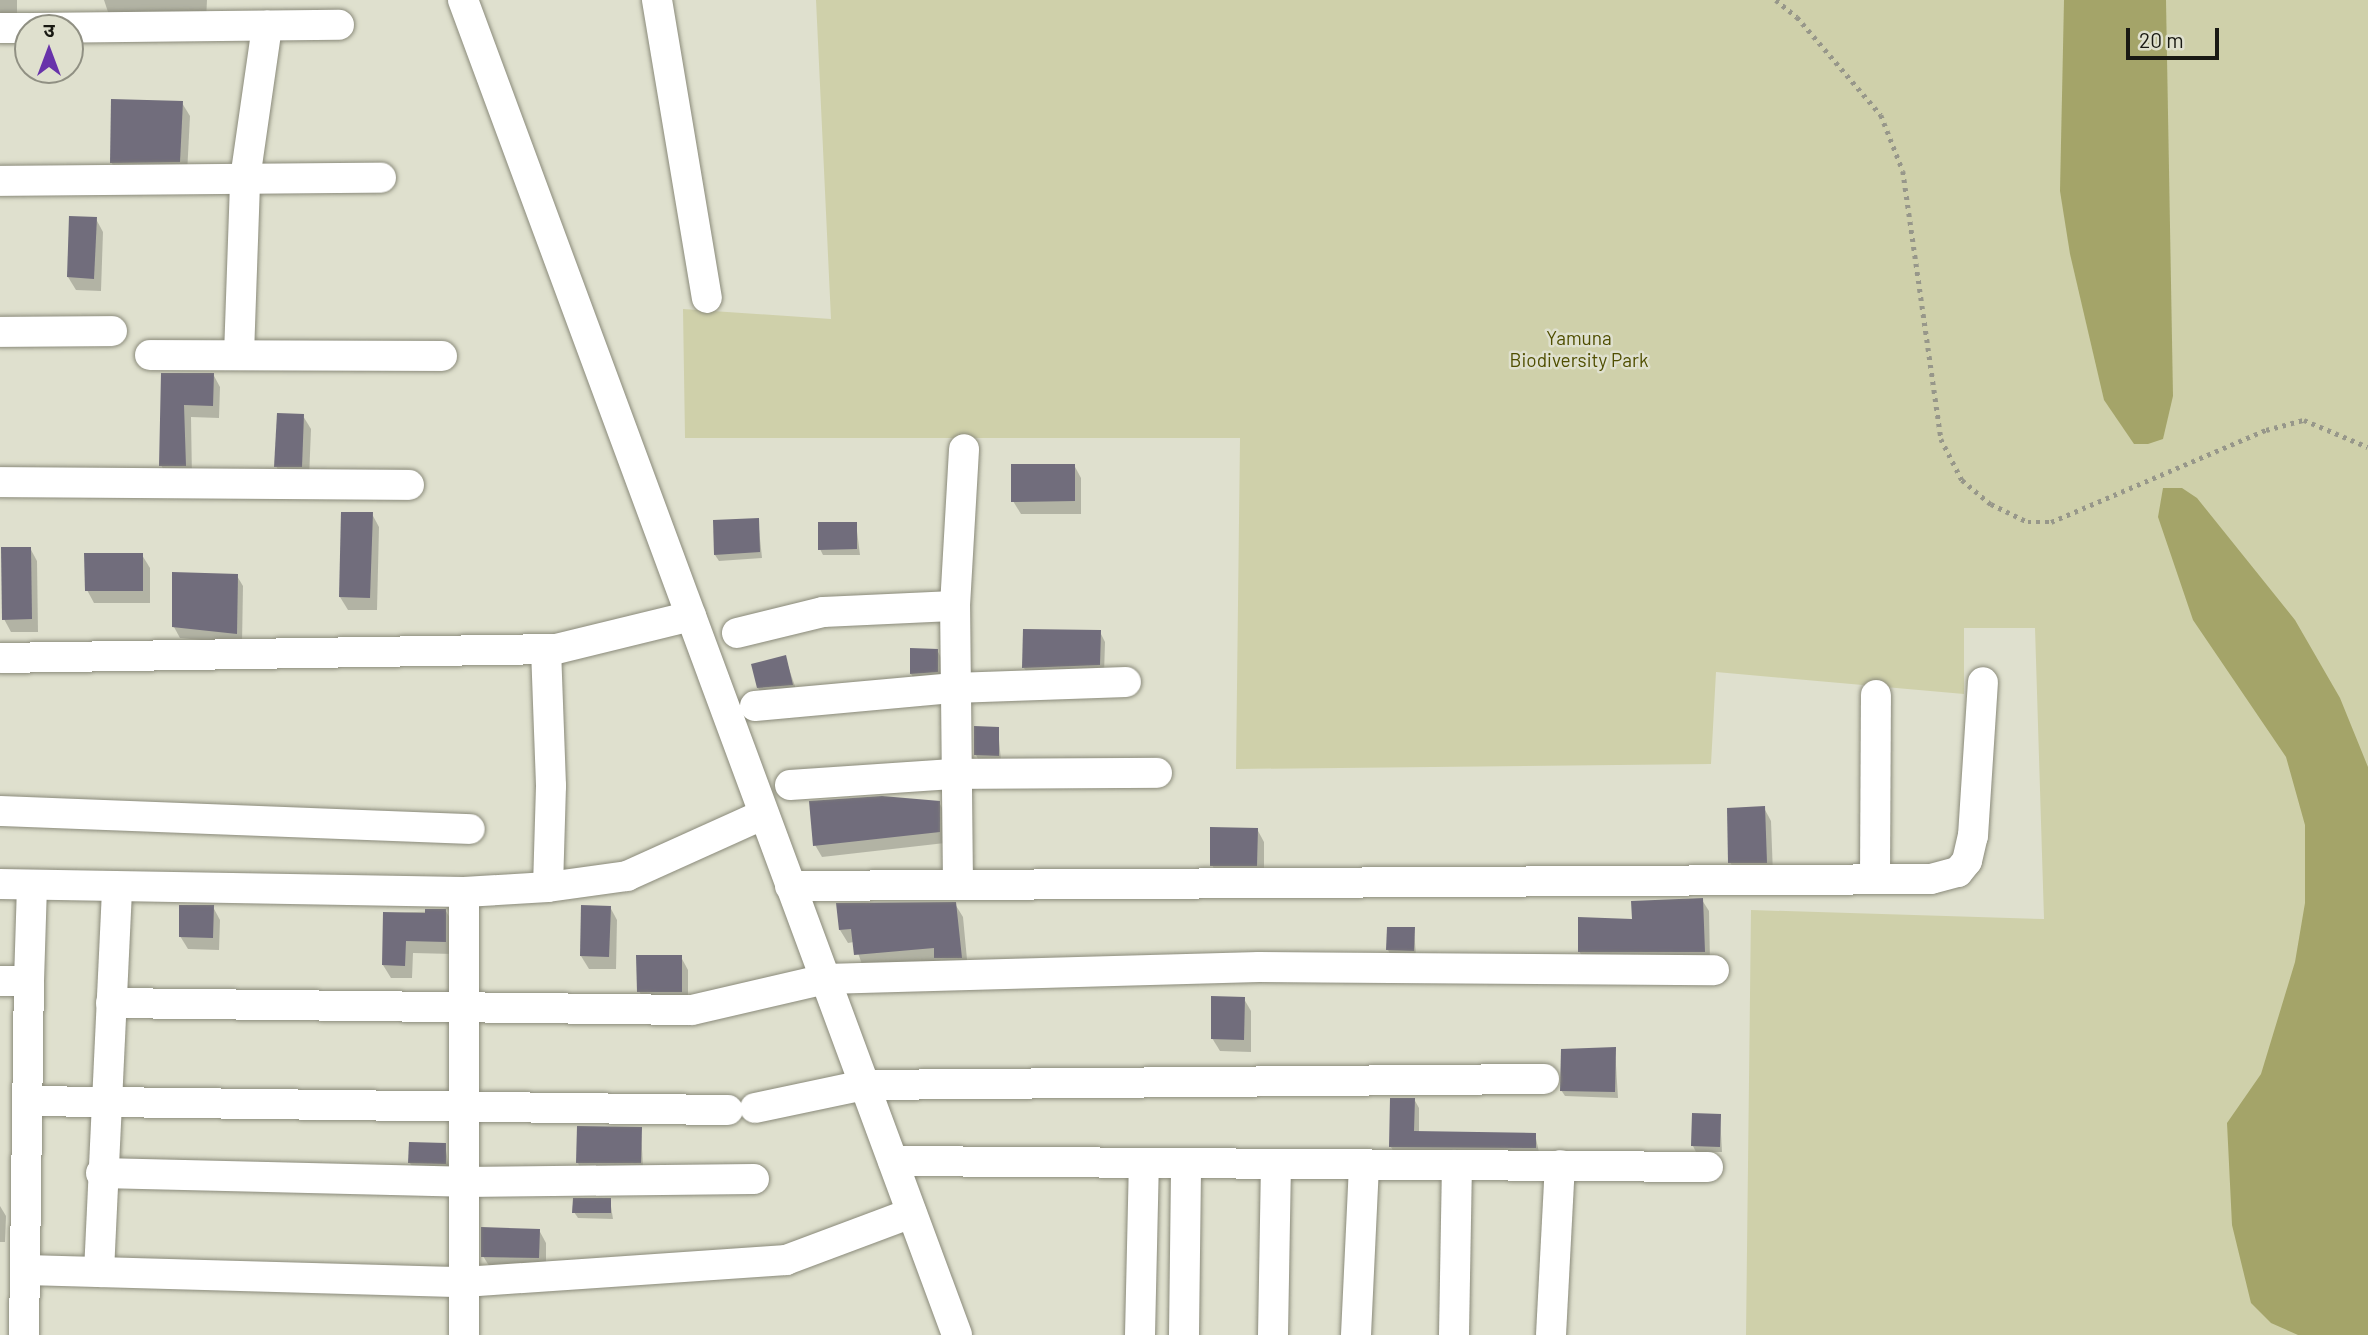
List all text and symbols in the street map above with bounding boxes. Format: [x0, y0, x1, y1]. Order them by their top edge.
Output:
north arrow [14, 14, 84, 84]
scale bar [2130, 14, 2223, 58]
text: उ [43, 18, 55, 41]
text: 20 m [2139, 27, 2184, 52]
park label: Yamuna Biodiversity Park [1510, 327, 1648, 371]

